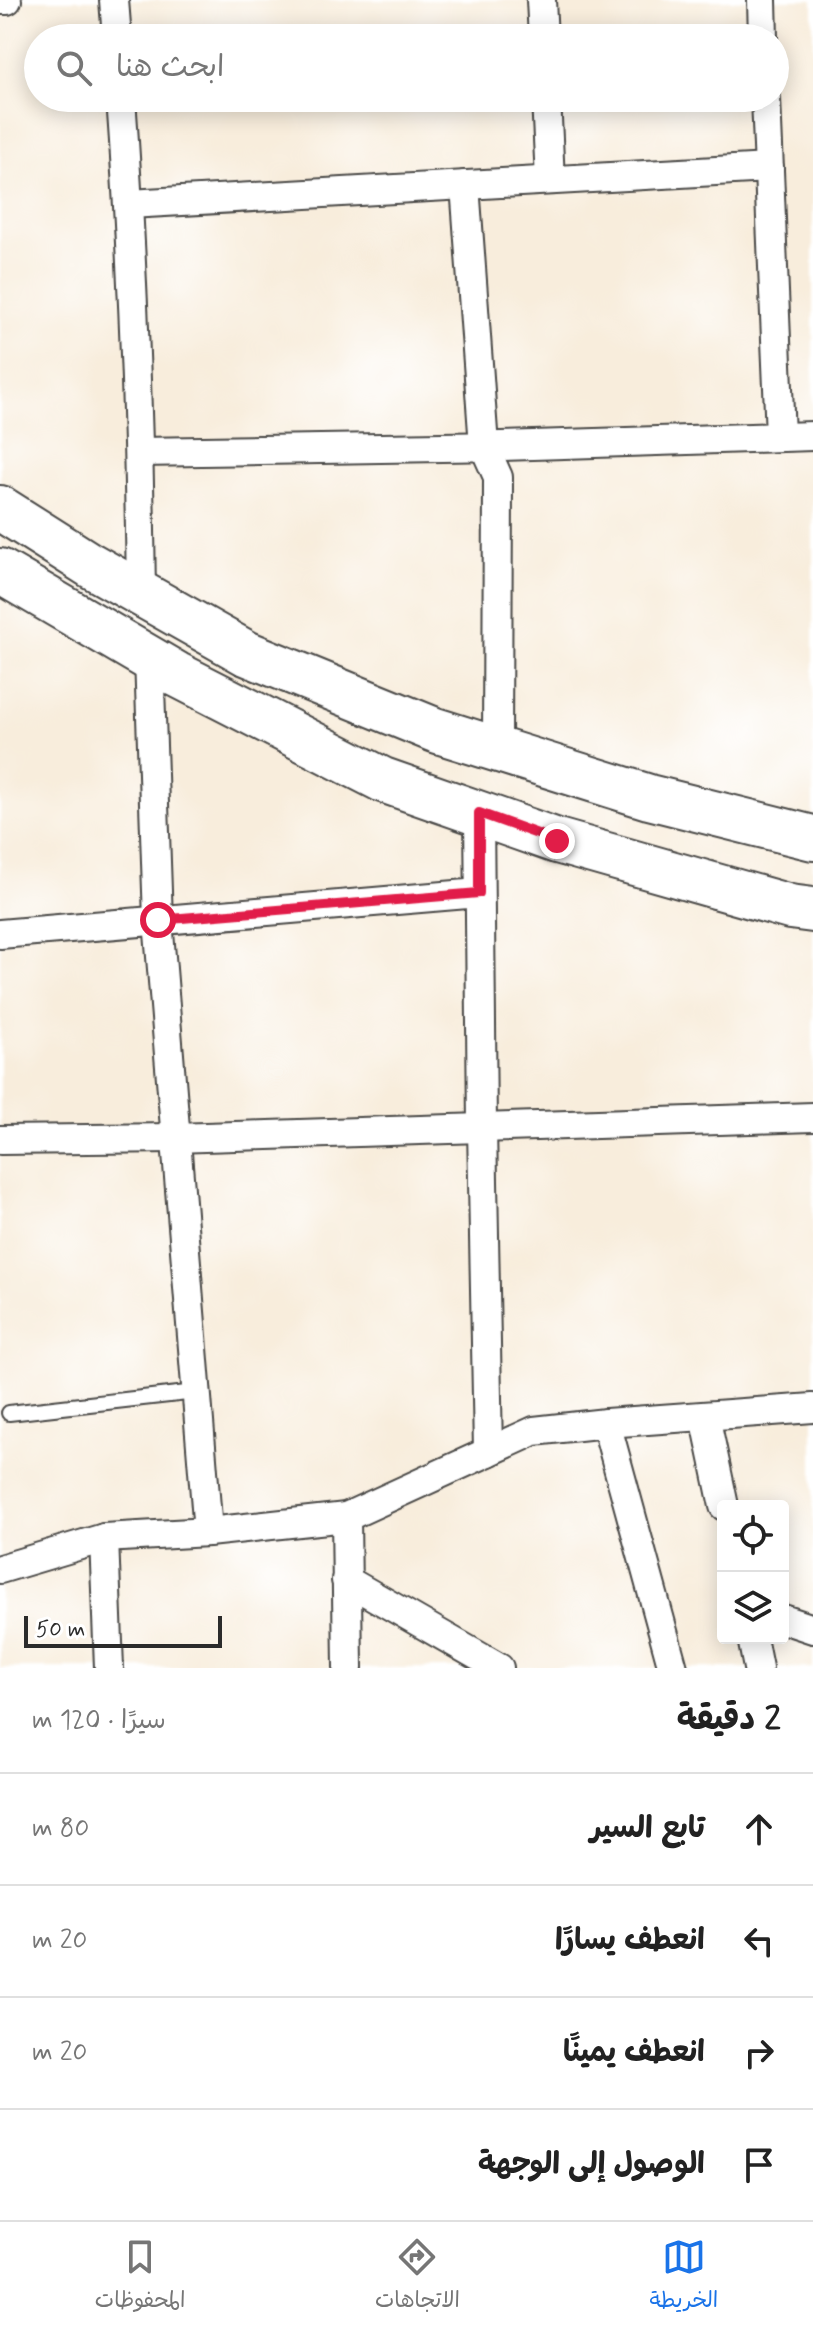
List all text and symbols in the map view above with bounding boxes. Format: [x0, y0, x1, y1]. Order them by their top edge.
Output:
search box [24, 24, 789, 112]
icon: search [52, 46, 96, 90]
text: ابحث هنا [116, 48, 224, 87]
route end [539, 823, 575, 859]
route start [140, 902, 176, 938]
map controls [717, 1500, 789, 1644]
button: locate [717, 1500, 789, 1572]
button: layers [717, 1572, 789, 1644]
scale bar [24, 1612, 222, 1648]
text: 50 m [36, 1616, 85, 1644]
text: 2 دقيقة [677, 1697, 781, 1742]
text: سيرًا · 120 m [32, 1704, 166, 1738]
icon: ahead [737, 1807, 781, 1851]
text: تابع السير [590, 1809, 705, 1848]
text: 80 m [32, 1812, 89, 1846]
icon: left [737, 1919, 781, 1963]
text: انعطف يسارًا [555, 1921, 705, 1960]
text: 20 m [32, 1924, 87, 1958]
icon: right [737, 2031, 781, 2075]
text: انعطف يمينًا [563, 2033, 705, 2072]
text: 20 m [32, 2036, 87, 2070]
icon: arrive [737, 2143, 781, 2187]
text: الوصول إلى الوجهة [478, 2145, 705, 2184]
tab: المحفوظات [95, 2235, 185, 2319]
tab: الاتجاهات [375, 2235, 460, 2319]
tab: الخريطة [650, 2235, 718, 2319]

